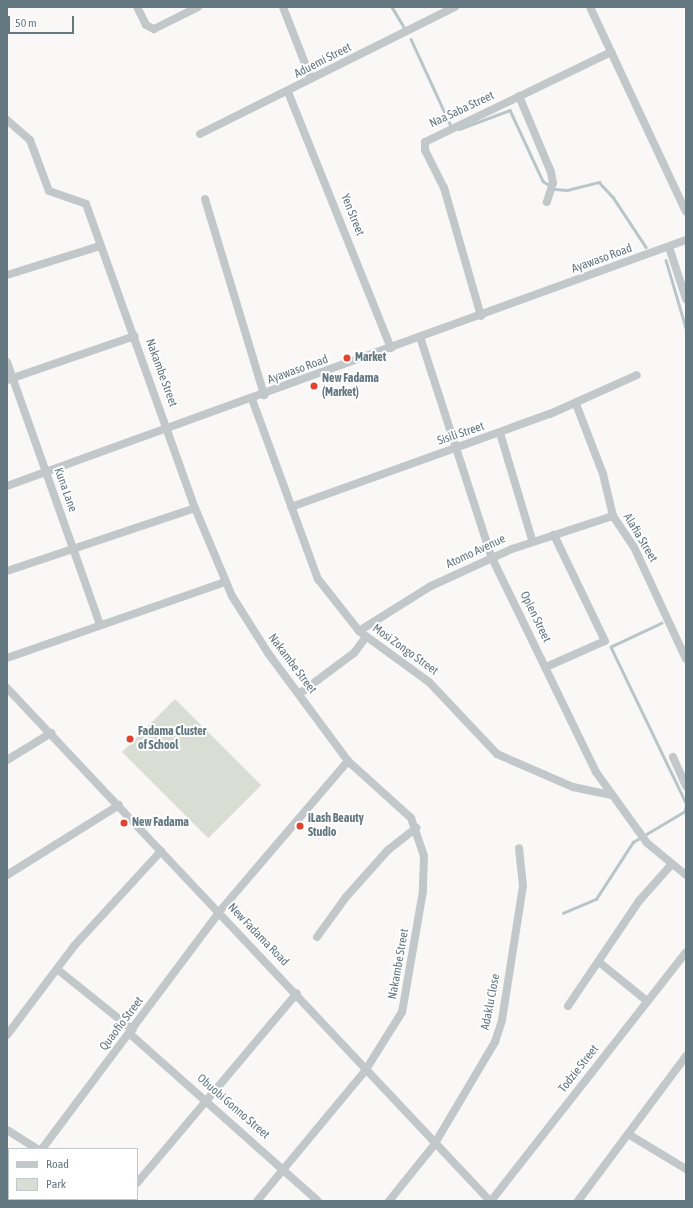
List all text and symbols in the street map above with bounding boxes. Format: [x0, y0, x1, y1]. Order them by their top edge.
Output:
scale bar [10, 8, 76, 34]
text: 50 m [15, 16, 37, 30]
street label: Aduemi Street [292, 40, 354, 82]
street label: Naa Saba Street [427, 89, 497, 131]
street label: Yen Street [337, 192, 367, 238]
street label: Ayawaso Road [570, 241, 634, 277]
street label: Nakambe Street [142, 337, 180, 409]
place label: Market [355, 351, 386, 365]
street label: Ayawaso Road [266, 352, 330, 388]
marker: Market [342, 353, 352, 363]
place label: New Fadama (Market) [322, 372, 379, 400]
marker: New Fadama (Market) [309, 381, 319, 391]
street label: Sisili Street [436, 419, 486, 449]
street label: Kuna Lane [50, 466, 80, 514]
street label: Alafia Street [620, 511, 660, 565]
street label: Atomo Avenue [444, 532, 508, 572]
street label: Oplen Street [516, 589, 554, 645]
street label: Mosi Zongo Street [369, 621, 441, 679]
street label: Nakambe Street [265, 631, 319, 697]
place label: Fadama Cluster of School [138, 725, 206, 753]
marker: Fadama Cluster of School [125, 734, 135, 744]
place label: iLash Beauty Studio [308, 812, 364, 840]
place label: New Fadama [132, 816, 189, 830]
marker: New Fadama [119, 818, 129, 828]
marker: iLash Beauty Studio [295, 821, 305, 831]
street label: New Fadama Road [225, 901, 291, 969]
street label: Nakambe Street [386, 928, 412, 1000]
street label: Adaklu Close [479, 973, 503, 1031]
street label: Quaofio Street [97, 994, 147, 1054]
street label: Todzie Street [556, 1042, 602, 1096]
street label: Obuobi Gonno Street [194, 1072, 272, 1142]
legend [8, 1148, 138, 1200]
text: Road [46, 1157, 69, 1171]
text: Park [46, 1177, 66, 1191]

